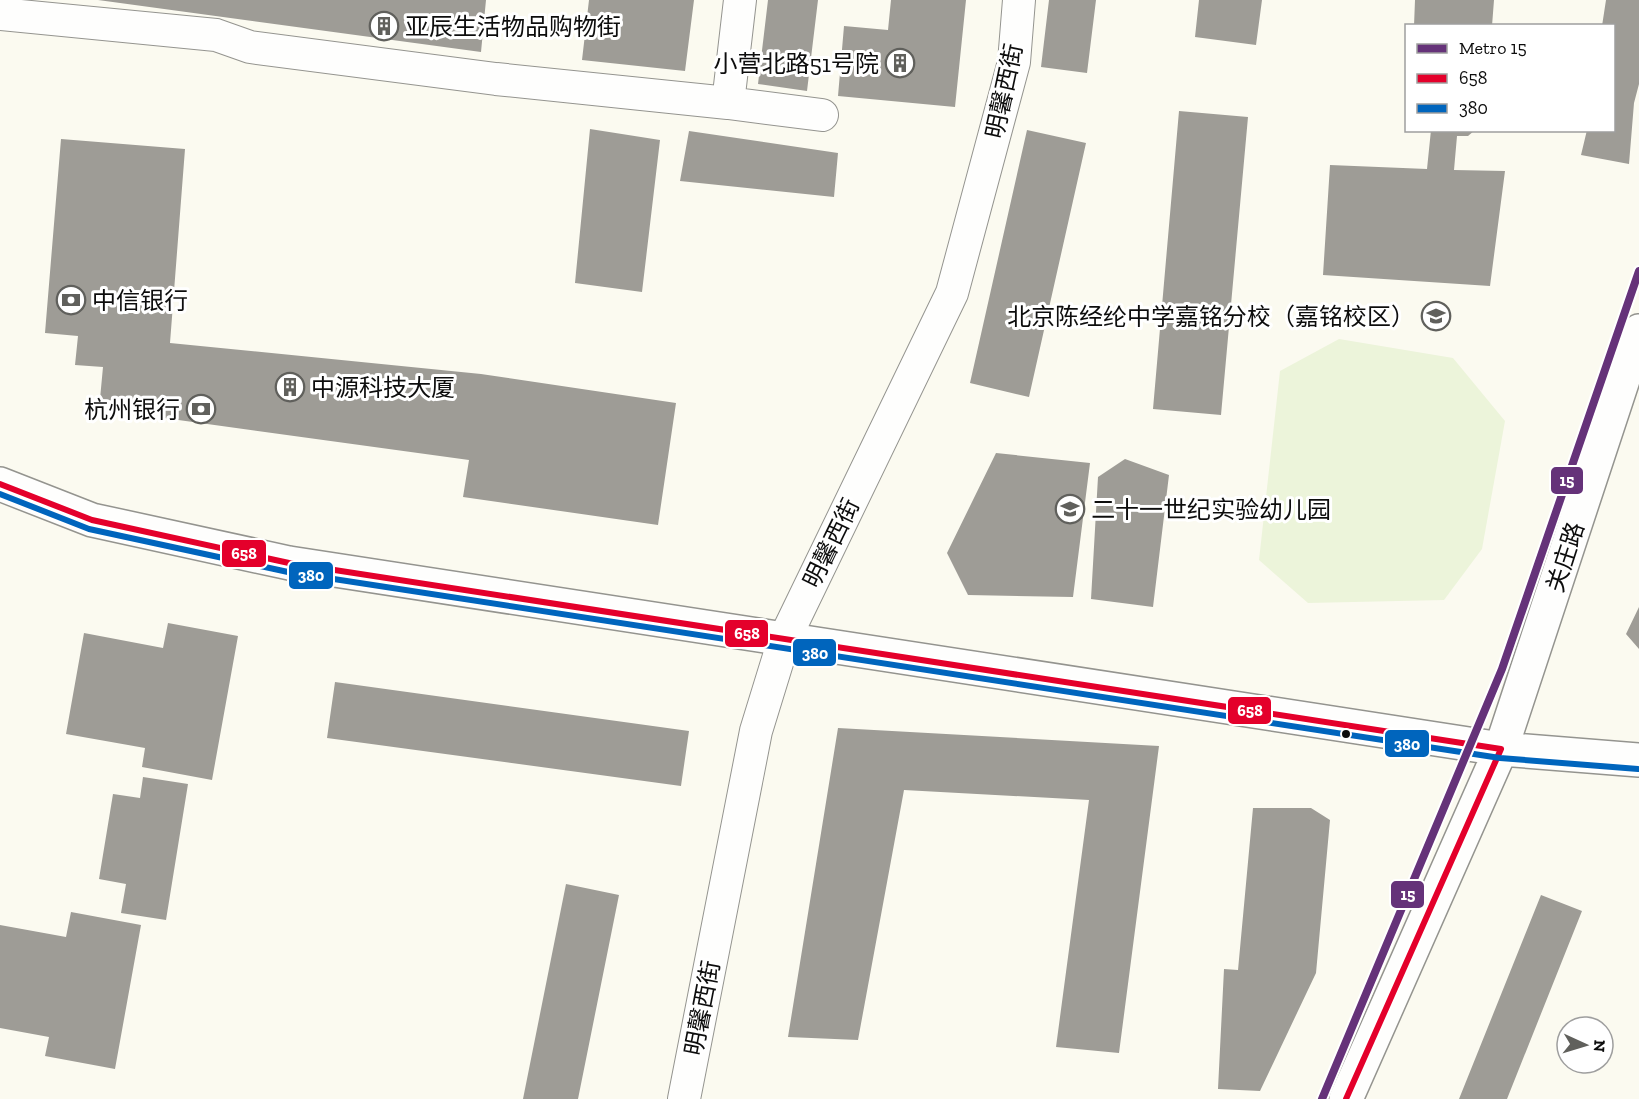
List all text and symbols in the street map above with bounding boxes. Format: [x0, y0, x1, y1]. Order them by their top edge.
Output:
building icon: 亚辰生活物品购物街 [368, 10, 400, 42]
place label: 亚辰生活物品购物街 [405, 12, 621, 41]
legend [1405, 24, 1615, 132]
text: Metro 15 [1459, 37, 1527, 59]
street label: 明馨西街 [980, 41, 1028, 141]
building icon: 小营北路51号院 [884, 47, 916, 79]
place label: 小营北路51号院 [713, 49, 879, 78]
text: 658 [1459, 67, 1487, 89]
text: 380 [1459, 97, 1488, 119]
bank icon: 中信银行 [55, 284, 87, 316]
place label: 中信银行 [92, 286, 188, 315]
school or university icon: 北京陈经纶中学嘉铭分校（嘉铭校区） [1420, 300, 1452, 332]
place label: 北京陈经纶中学嘉铭分校（嘉铭校区） [1007, 302, 1415, 331]
building icon: 中源科技大厦 [274, 371, 306, 403]
place label: 中源科技大厦 [311, 373, 455, 402]
bank icon: 杭州银行 [185, 393, 217, 425]
place label: 杭州银行 [84, 395, 180, 424]
line badge: 15 [1550, 466, 1584, 495]
text: 15 [1560, 471, 1574, 490]
school or university icon: 二十一世纪实验幼儿园 [1054, 493, 1086, 525]
street label: 明馨西街 [797, 494, 865, 592]
place label: 二十一世纪实验幼儿园 [1091, 495, 1331, 524]
street label: 关庄路 [1540, 518, 1590, 596]
line badge: 658 [221, 539, 267, 568]
text: 658 [231, 544, 257, 563]
line badge: 380 [288, 561, 334, 590]
text: 380 [298, 566, 324, 585]
line badge: 658 [724, 619, 769, 648]
text: 658 [734, 624, 760, 643]
line badge: 380 [792, 638, 837, 667]
text: 380 [802, 644, 828, 663]
line badge: 658 [1227, 696, 1272, 725]
text: 658 [1237, 701, 1263, 720]
unlabelled marker [1340, 728, 1352, 740]
line badge: 380 [1384, 729, 1430, 758]
text: 380 [1394, 735, 1420, 754]
line badge: 15 [1390, 880, 1425, 909]
text: 15 [1401, 885, 1415, 904]
street label: 明馨西街 [679, 958, 725, 1058]
north arrow [1555, 1015, 1615, 1075]
text: N [1590, 1039, 1609, 1053]

